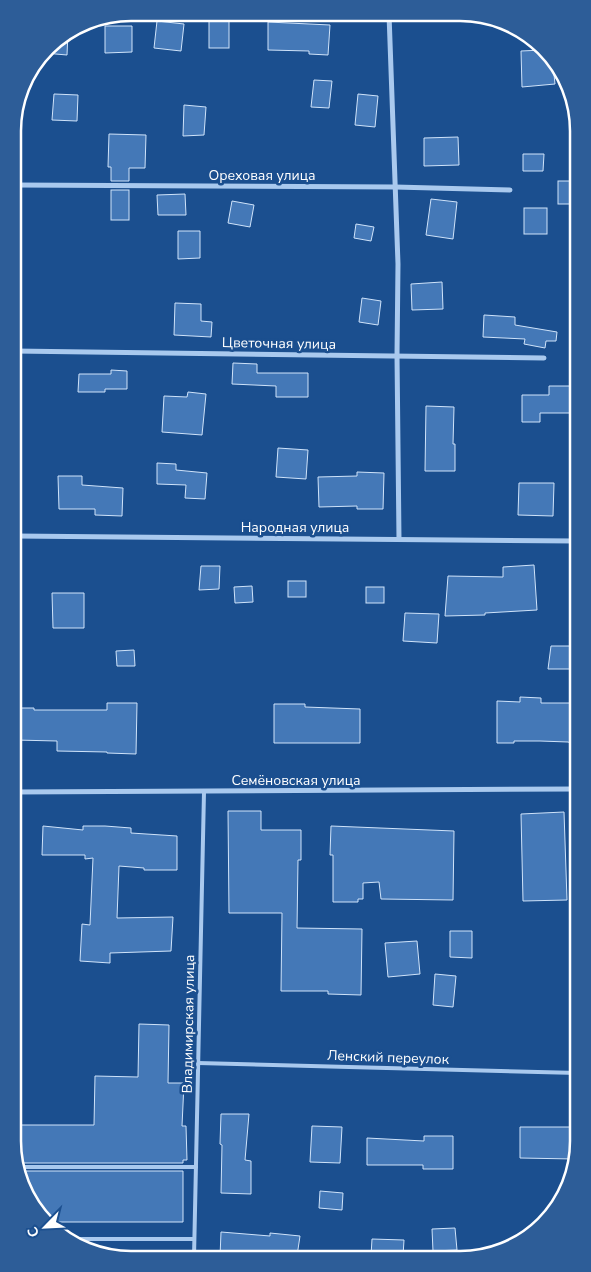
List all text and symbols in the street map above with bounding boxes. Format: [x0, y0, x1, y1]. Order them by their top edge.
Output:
street label: Ореховая улица [208, 166, 316, 185]
street label: Цветочная улица [222, 333, 336, 354]
street label: Народная улица [241, 518, 349, 537]
street label: Семёновская улица [231, 771, 361, 790]
street label: Владимирская улица [178, 954, 199, 1094]
street label: Ленский переулок [327, 1046, 450, 1069]
north arrow [20, 1202, 70, 1252]
text: С [23, 1223, 44, 1240]

